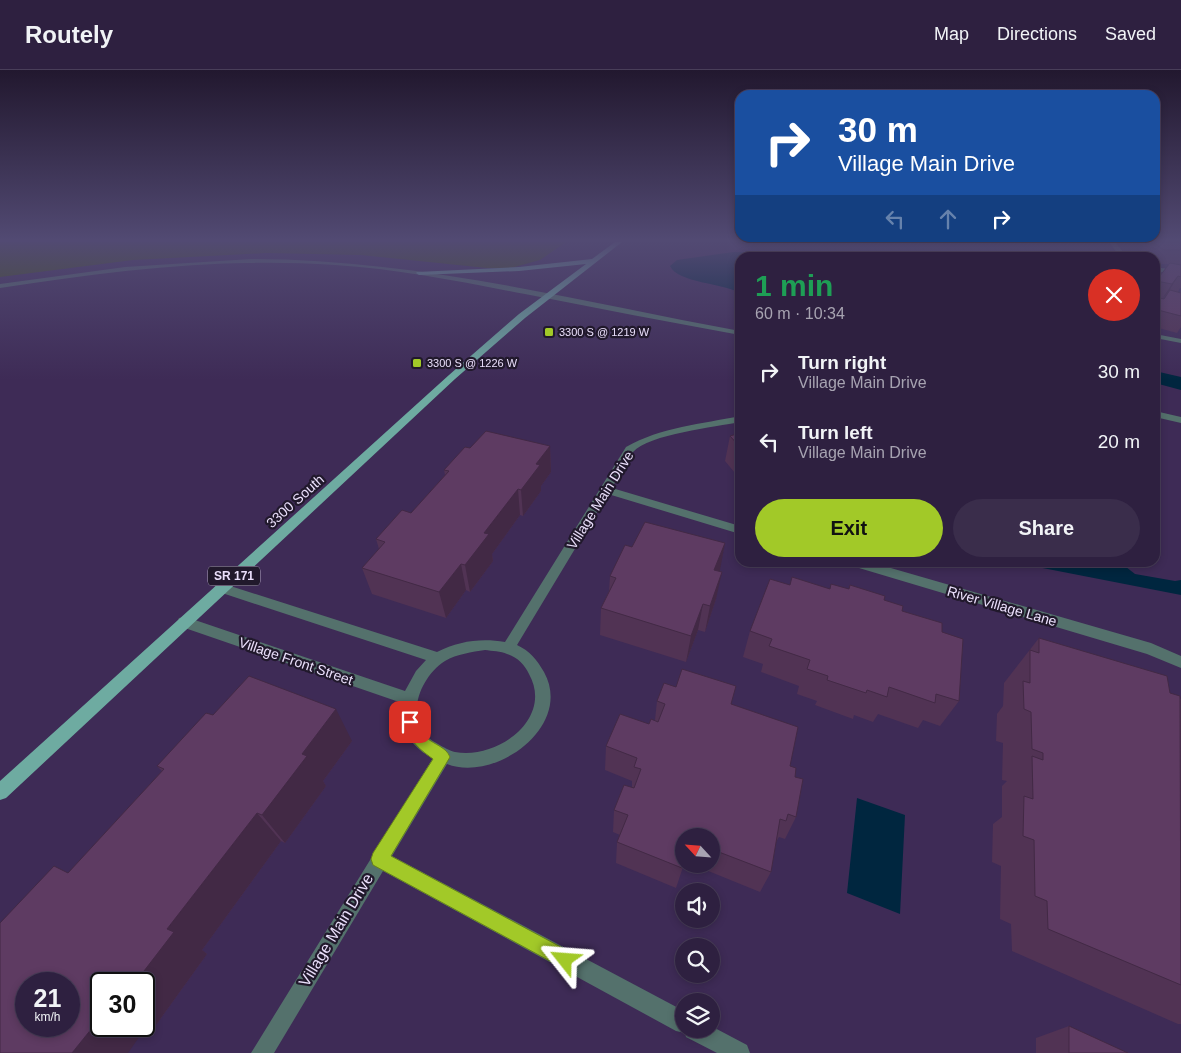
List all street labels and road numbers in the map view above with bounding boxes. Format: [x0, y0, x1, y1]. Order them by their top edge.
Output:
street label: Village Main Drive [563, 448, 637, 552]
street label: 3300 South [263, 471, 327, 531]
road number: SR 171 [208, 566, 260, 586]
street label: River Village Lane [945, 583, 1059, 629]
street label: Village Front Street [237, 634, 355, 688]
street label: Village Main Drive [296, 870, 376, 990]

